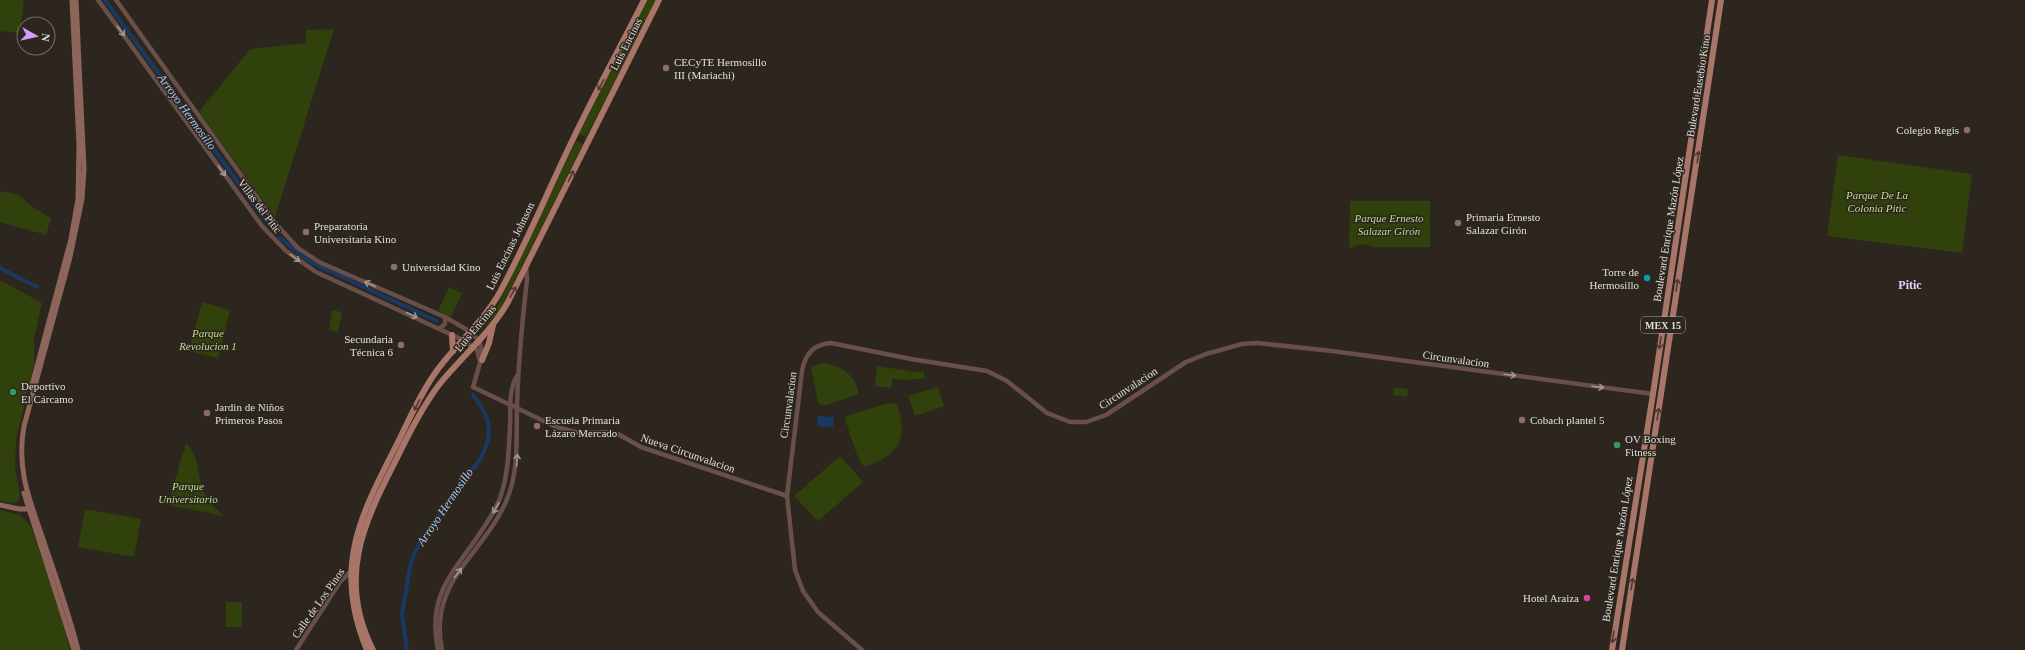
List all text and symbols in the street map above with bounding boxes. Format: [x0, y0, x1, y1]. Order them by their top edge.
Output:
north arrow [16, 16, 56, 56]
street label: Luis Encinas [608, 16, 644, 72]
one-way arrow [117, 26, 125, 37]
text: N [39, 33, 52, 42]
street label: Bulevard Eusebio Kino [1684, 34, 1712, 138]
place label: CECyTE Hermosillo III (Mariachi) [674, 56, 767, 82]
marker: CECyTE Hermosillo III (Mariachi) [661, 63, 671, 73]
water label: Arroyo Hermosillo [154, 70, 219, 153]
one-way arrow [597, 79, 604, 91]
place label: Colegio Regis [1896, 124, 1959, 136]
marker: Colegio Regis [1962, 125, 1972, 135]
one-way arrow [1694, 151, 1702, 164]
street label: Boulevard Enrique Mazón López [1651, 155, 1685, 302]
one-way arrow [218, 165, 226, 176]
one-way arrow [568, 170, 575, 182]
street label: Villas del Pitic [236, 177, 284, 236]
park label: Parque De La Colonia Pitic [1845, 189, 1908, 214]
street label: Luis Encinas Johnson [484, 200, 537, 292]
place label: Primaria Ernesto Salazar Girón [1466, 211, 1541, 236]
park label: Parque Ernesto Salazar Girón [1354, 212, 1424, 237]
marker: Primaria Ernesto Salazar Girón [1453, 218, 1463, 228]
place label: Preparatoria Universitaria Kino [314, 220, 397, 245]
marker: Preparatoria Universitaria Kino [301, 227, 311, 237]
one-way arrow [290, 254, 301, 263]
place label: Universidad Kino [402, 261, 481, 273]
marker: Universidad Kino [389, 262, 399, 272]
place label: Torre de Hermosillo [1590, 266, 1639, 291]
marker: Torre de Hermosillo [1642, 273, 1652, 283]
district label: Pitic [1898, 278, 1922, 292]
one-way arrow [1673, 279, 1681, 292]
one-way arrow [364, 280, 376, 287]
one-way arrow [510, 286, 517, 298]
street label: Luis Encinas [452, 302, 498, 354]
one-way arrow [405, 312, 417, 320]
road number: MEX 15 [1641, 317, 1685, 333]
park label: Parque Revolucion 1 [178, 327, 237, 352]
place label: Secundaria Técnica 6 [344, 333, 393, 358]
one-way arrow [1656, 336, 1664, 349]
marker: Secundaria Técnica 6 [396, 340, 406, 350]
street label: Circunvalacion [1422, 348, 1491, 370]
street label: Circunvalacion [1097, 364, 1160, 411]
street label: Circunvalacion [777, 370, 799, 439]
one-way arrow [1503, 371, 1516, 379]
place label: Deportivo El Cárcamo [21, 380, 74, 405]
one-way arrow [1591, 383, 1604, 391]
marker: Deportivo El Cárcamo [8, 387, 18, 397]
one-way arrow [413, 398, 420, 410]
place label: Jardin de Niños Primeros Pasos [215, 401, 284, 426]
marker: Jardin de Niños Primeros Pasos [202, 408, 212, 418]
one-way arrow [1654, 408, 1662, 421]
place label: Escuela Primaria Lázaro Mercado [545, 414, 620, 439]
place label: Cobach plantel 5 [1530, 414, 1605, 426]
marker: Cobach plantel 5 [1517, 415, 1527, 425]
marker: Escuela Primaria Lázaro Mercado [532, 421, 542, 431]
street label: Nueva Circunvalacion [639, 431, 737, 475]
place label: OV Boxing Fitness [1625, 433, 1676, 458]
marker: OV Boxing Fitness [1612, 440, 1622, 450]
one-way arrow [513, 454, 520, 467]
water label: Arroyo Hermosillo [413, 466, 476, 549]
street label: Boulevard Enrique Mazón López [1600, 475, 1634, 622]
park label: Parque Universitario [158, 480, 218, 505]
one-way arrow [491, 501, 499, 513]
street label: Calle de Los Pinos [289, 566, 347, 640]
one-way arrow [453, 568, 462, 579]
one-way arrow [1628, 578, 1636, 591]
place label: Hotel Araiza [1523, 592, 1579, 604]
marker: Hotel Araiza [1582, 593, 1592, 603]
one-way arrow [1610, 630, 1617, 643]

